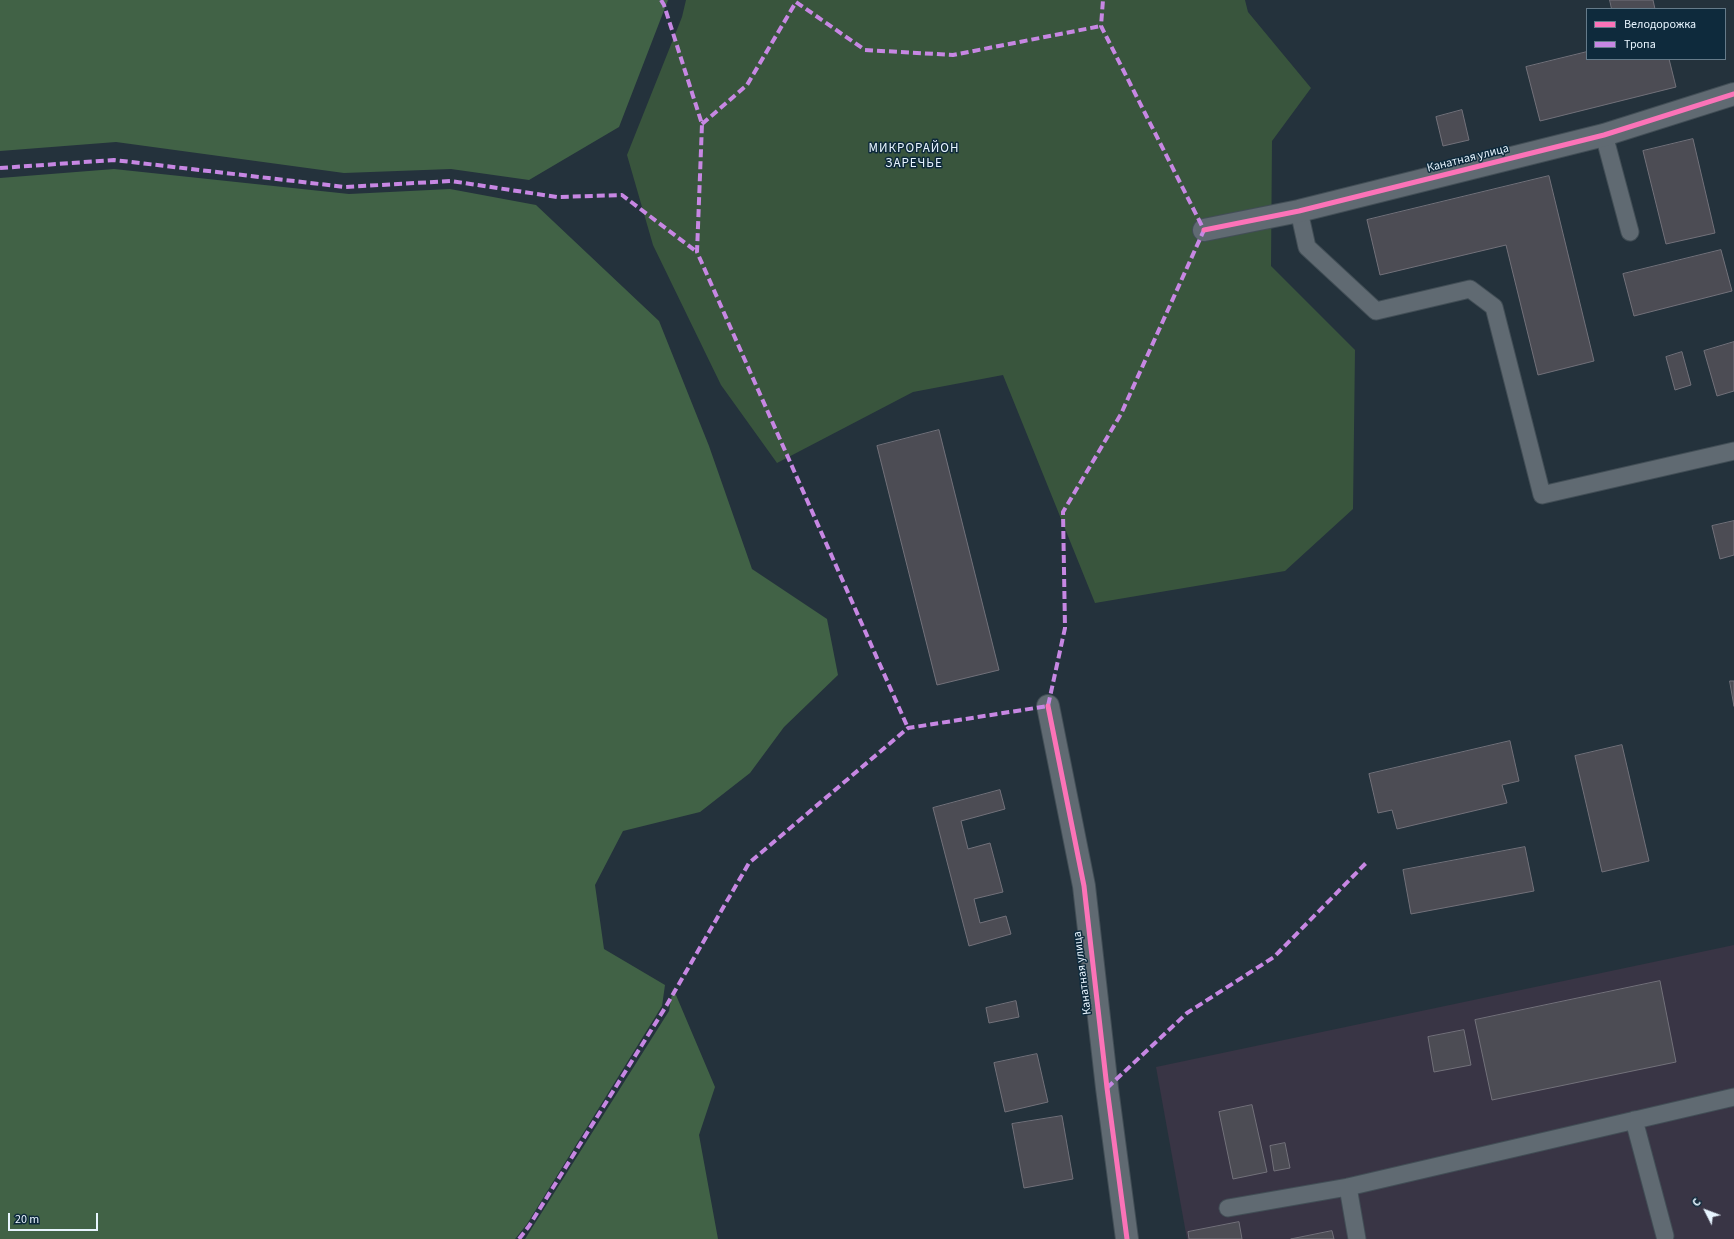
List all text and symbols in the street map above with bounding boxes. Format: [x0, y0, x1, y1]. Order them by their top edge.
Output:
legend [1586, 8, 1726, 60]
text: Велодорожка [1624, 16, 1696, 33]
text: Тропа [1624, 36, 1656, 53]
district label: МИКРОРАЙОН ЗАРЕЧЬЕ [869, 141, 959, 172]
street label: Канатная улица [1426, 142, 1510, 176]
street label: Канатная улица [1071, 930, 1095, 1016]
north arrow [1686, 1191, 1726, 1231]
text: С [1689, 1195, 1704, 1210]
scale bar [10, 1205, 100, 1231]
text: 20 m [15, 1211, 39, 1228]

